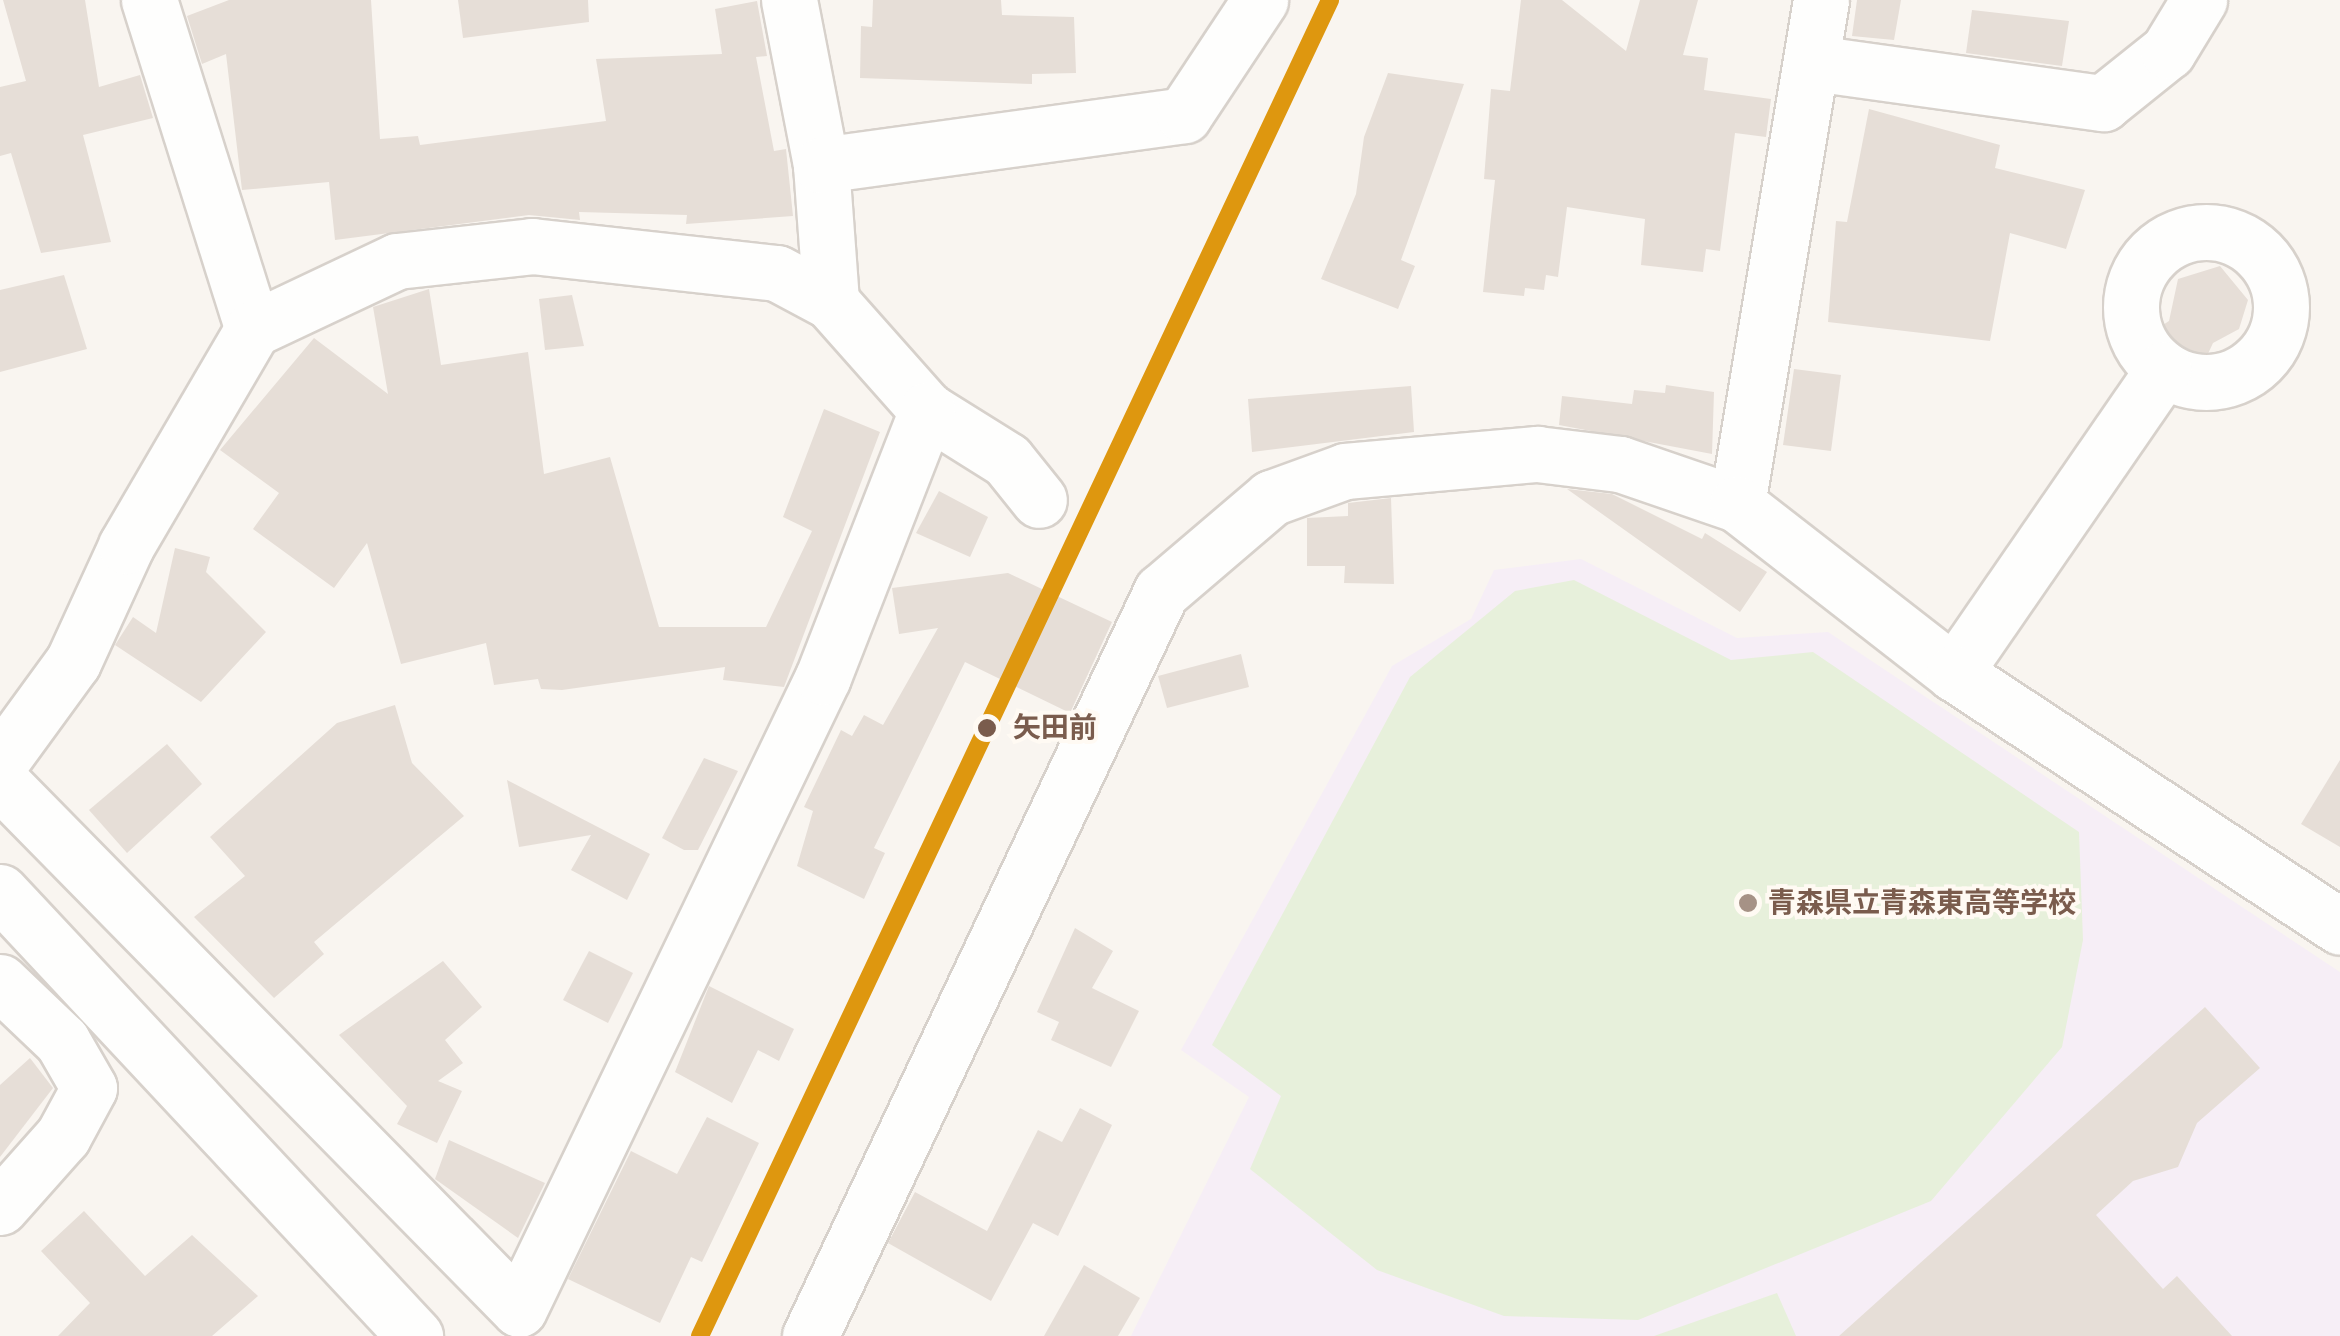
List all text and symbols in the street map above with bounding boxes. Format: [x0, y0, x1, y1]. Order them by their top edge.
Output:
marker: 矢田前 [970, 711, 1004, 745]
place label: 矢田前 [1013, 711, 1097, 745]
place label: 青森県立青森東高等学校 [1768, 886, 2076, 920]
marker: 青森県立青森東高等学校 [1737, 892, 1759, 914]

